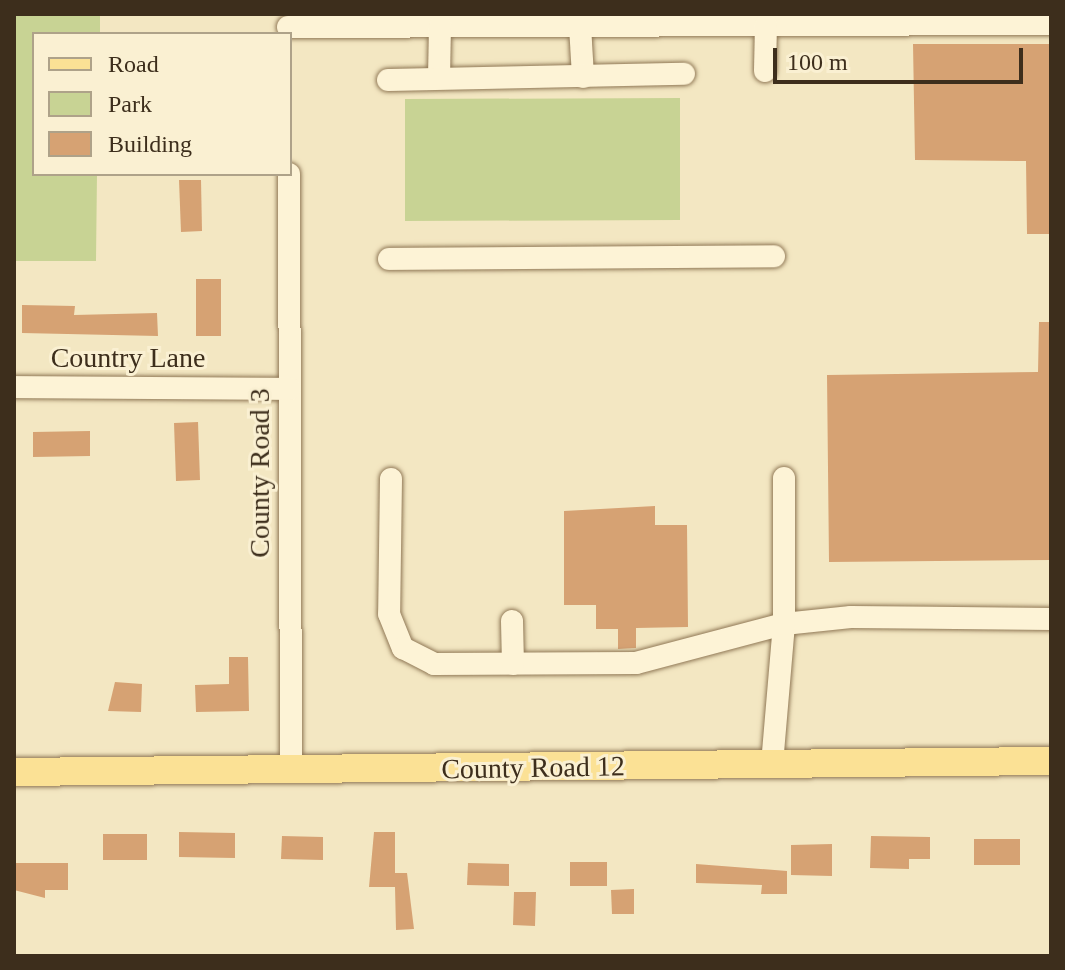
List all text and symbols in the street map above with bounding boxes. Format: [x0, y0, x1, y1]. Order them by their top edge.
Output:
legend [32, 32, 292, 176]
scale bar [777, 32, 1027, 82]
text: 100 m [787, 49, 848, 75]
text: Road [108, 51, 159, 77]
text: Park [108, 91, 152, 117]
text: Building [108, 131, 192, 157]
street label: Country Lane [51, 341, 205, 375]
street label: County Road 3 [243, 388, 277, 558]
street label: County Road 12 [441, 750, 625, 786]

